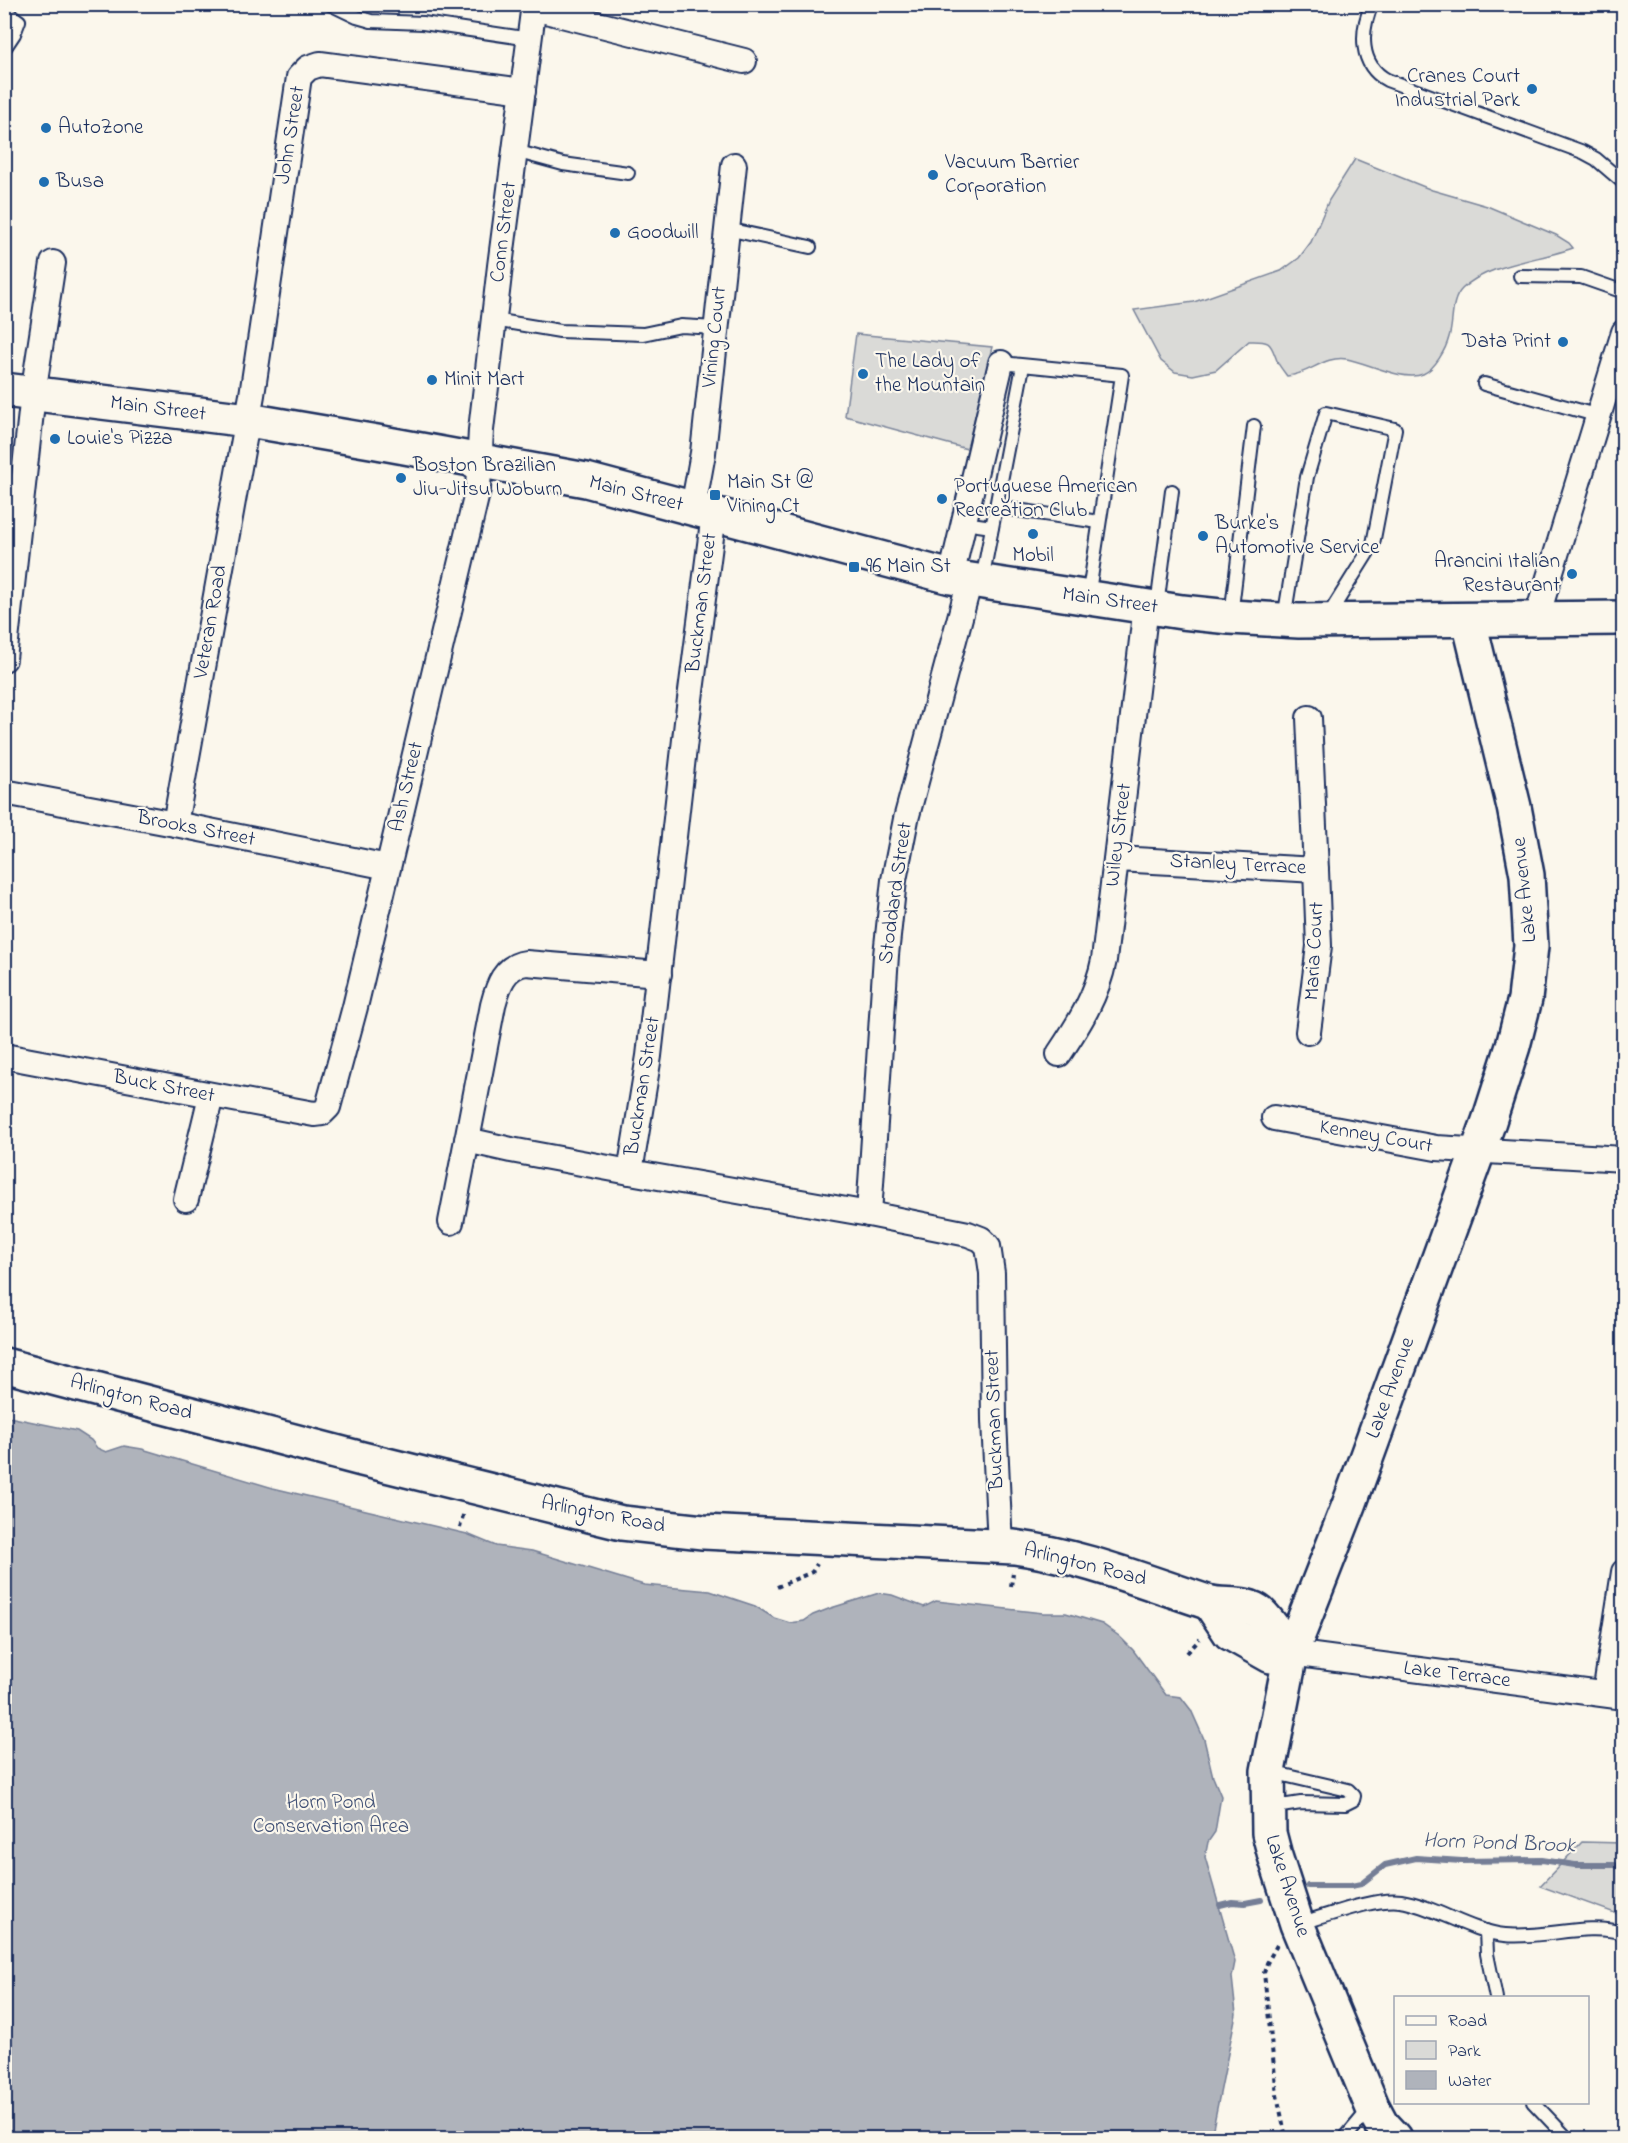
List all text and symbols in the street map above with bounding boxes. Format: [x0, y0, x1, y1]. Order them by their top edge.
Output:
place label: Cranes Court Industrial Park [1395, 62, 1521, 116]
marker: Cranes Court Industrial Park [1525, 82, 1539, 96]
street label: John Street [268, 84, 314, 186]
place label: AutoZone [58, 113, 144, 143]
marker: AutoZone [39, 121, 53, 135]
place label: Vacuum Barrier Corporation [944, 148, 1080, 202]
place label: Busa [55, 167, 104, 197]
marker: Vacuum Barrier Corporation [926, 168, 940, 182]
marker: Busa [37, 175, 51, 189]
street label: Conn Street [483, 180, 525, 284]
place label: Goodwill [627, 218, 698, 248]
marker: Goodwill [608, 226, 622, 240]
street label: Vining Court [695, 285, 737, 390]
place label: Data Print [1461, 327, 1551, 357]
marker: Data Print [1556, 335, 1570, 349]
place label: The Lady of the Mountain [875, 347, 985, 401]
place label: Minit Mart [444, 365, 525, 395]
marker: The Lady of the Mountain [856, 367, 870, 381]
marker: Minit Mart [425, 373, 439, 387]
street label: Main Street [108, 388, 208, 430]
place label: Louie's Pizza [67, 424, 173, 454]
marker: Louie's Pizza [48, 432, 62, 446]
place label: Boston Brazilian Jiu-Jitsu Woburn [412, 451, 562, 505]
street label: Main Street [586, 468, 686, 520]
place label: Main St @ Vining Ct [726, 468, 813, 524]
marker: Boston Brazilian Jiu-Jitsu Woburn [394, 471, 408, 485]
place label: Portuguese American Recreation Club [954, 472, 1137, 526]
marker: Main St @ Vining Ct [708, 488, 722, 502]
marker: Portuguese American Recreation Club [935, 492, 949, 506]
place label: Burke's Automotive Service [1214, 509, 1380, 563]
marker: Mobil [1026, 527, 1040, 541]
marker: Burke's Automotive Service [1196, 529, 1210, 543]
street label: Buckman Street [678, 531, 725, 676]
place label: Mobil [1012, 541, 1054, 571]
place label: Arancini Italian Restaurant [1434, 547, 1560, 601]
place label: 96 Main St [866, 552, 951, 582]
marker: 96 Main St [847, 560, 861, 574]
street label: Veteran Road [186, 563, 236, 682]
marker: Arancini Italian Restaurant [1565, 567, 1579, 581]
street label: Main Street [1060, 579, 1160, 623]
street label: Ash Street [382, 739, 432, 835]
street label: Wiley Street [1098, 782, 1142, 889]
street label: Brooks Street [133, 803, 258, 855]
street label: Stoddard Street [871, 820, 921, 966]
street label: Lake Avenue [1504, 835, 1545, 944]
street label: Stanley Terrace [1169, 846, 1308, 886]
street label: Maria Court [1297, 901, 1333, 1001]
street label: Buckman Street [617, 1014, 669, 1159]
street label: Buck Street [110, 1062, 217, 1112]
street label: Kenney Court [1317, 1112, 1435, 1164]
street label: Lake Avenue [1359, 1333, 1423, 1443]
street label: Buckman Street [978, 1349, 1012, 1492]
street label: Arlington Road [66, 1367, 196, 1431]
street label: Arlington Road [538, 1488, 668, 1544]
street label: Arlington Road [1020, 1535, 1150, 1597]
street label: Lake Terrace [1402, 1654, 1513, 1697]
park label: Horn Pond Conservation Area [253, 1788, 409, 1842]
water label: Horn Pond Brook [1422, 1825, 1577, 1863]
street label: Lake Avenue [1256, 1831, 1318, 1941]
legend [1394, 1996, 1589, 2104]
text: Road [1448, 2009, 1487, 2035]
text: Park [1448, 2039, 1481, 2065]
text: Water [1448, 2069, 1492, 2095]

